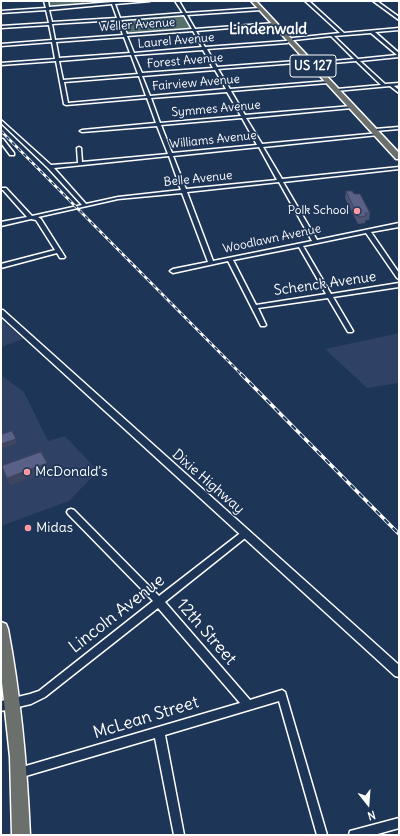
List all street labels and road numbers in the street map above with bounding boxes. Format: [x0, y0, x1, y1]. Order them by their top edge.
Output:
street label: Weller Avenue [98, 15, 176, 35]
street label: Laurel Avenue [137, 30, 215, 52]
street label: Forest Avenue [146, 50, 224, 72]
road number: US 127 [290, 55, 336, 77]
street label: Fairview Avenue [151, 72, 241, 94]
street label: Symmes Avenue [171, 98, 261, 120]
street label: Williams Avenue [169, 128, 257, 152]
street label: Belle Avenue [163, 168, 233, 190]
street label: Woodlawn Avenue [222, 222, 322, 256]
street label: Schenck Avenue [273, 269, 377, 299]
street label: Dixie Highway [169, 446, 247, 518]
street label: Lincoln Avenue [65, 570, 169, 658]
street label: 12th Street [172, 595, 240, 669]
street label: McLean Street [91, 692, 201, 744]

